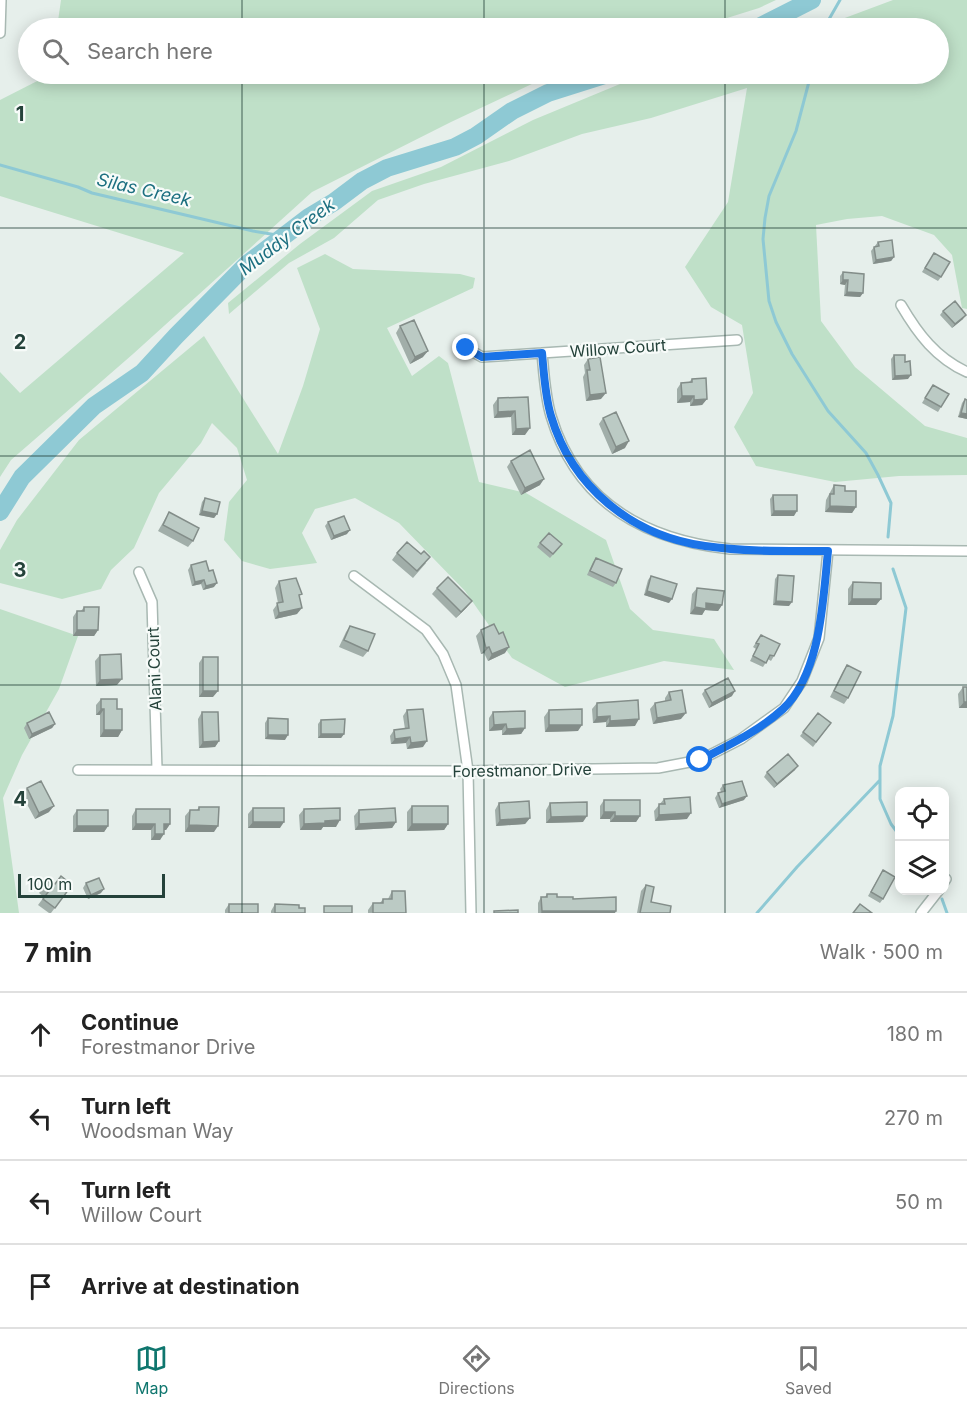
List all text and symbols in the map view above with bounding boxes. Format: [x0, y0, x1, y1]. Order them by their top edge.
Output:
search box [18, 18, 949, 84]
icon: search [39, 35, 72, 68]
text: Search here [87, 38, 213, 64]
text: 1 [16, 102, 24, 126]
water label: Silas Creek [95, 168, 194, 211]
water label: Muddy Creek [235, 193, 340, 279]
text: 2 [14, 330, 26, 354]
route end [452, 334, 478, 360]
street label: Willow Court [569, 335, 667, 361]
text: 3 [14, 558, 26, 582]
street label: Alani Court [143, 627, 165, 711]
route start [686, 746, 712, 772]
street label: Forestmanor Drive [452, 759, 592, 781]
text: 4 [13, 787, 27, 811]
map controls [895, 787, 949, 895]
button: locate [895, 787, 949, 841]
button: layers [895, 841, 949, 895]
scale bar [18, 871, 165, 898]
text: 100 m [27, 874, 72, 894]
text: 7 min [24, 937, 92, 968]
text: Walk · 500 m [820, 940, 943, 964]
text: Continue [81, 1009, 179, 1035]
icon: ahead [24, 1018, 57, 1051]
text: 180 m [887, 1022, 943, 1046]
text: Forestmanor Drive [81, 1035, 255, 1059]
text: Turn left [81, 1093, 171, 1119]
icon: left [24, 1102, 57, 1135]
text: 270 m [884, 1106, 943, 1130]
text: Woodsman Way [81, 1119, 234, 1143]
text: Turn left [81, 1177, 171, 1203]
icon: left [24, 1186, 57, 1219]
text: 50 m [895, 1190, 943, 1214]
text: Willow Court [81, 1203, 202, 1227]
icon: arrive [24, 1270, 57, 1303]
text: Arrive at destination [81, 1273, 300, 1299]
tab: Map [135, 1342, 168, 1398]
tab: Directions [439, 1342, 515, 1398]
tab: Saved [785, 1342, 832, 1398]

